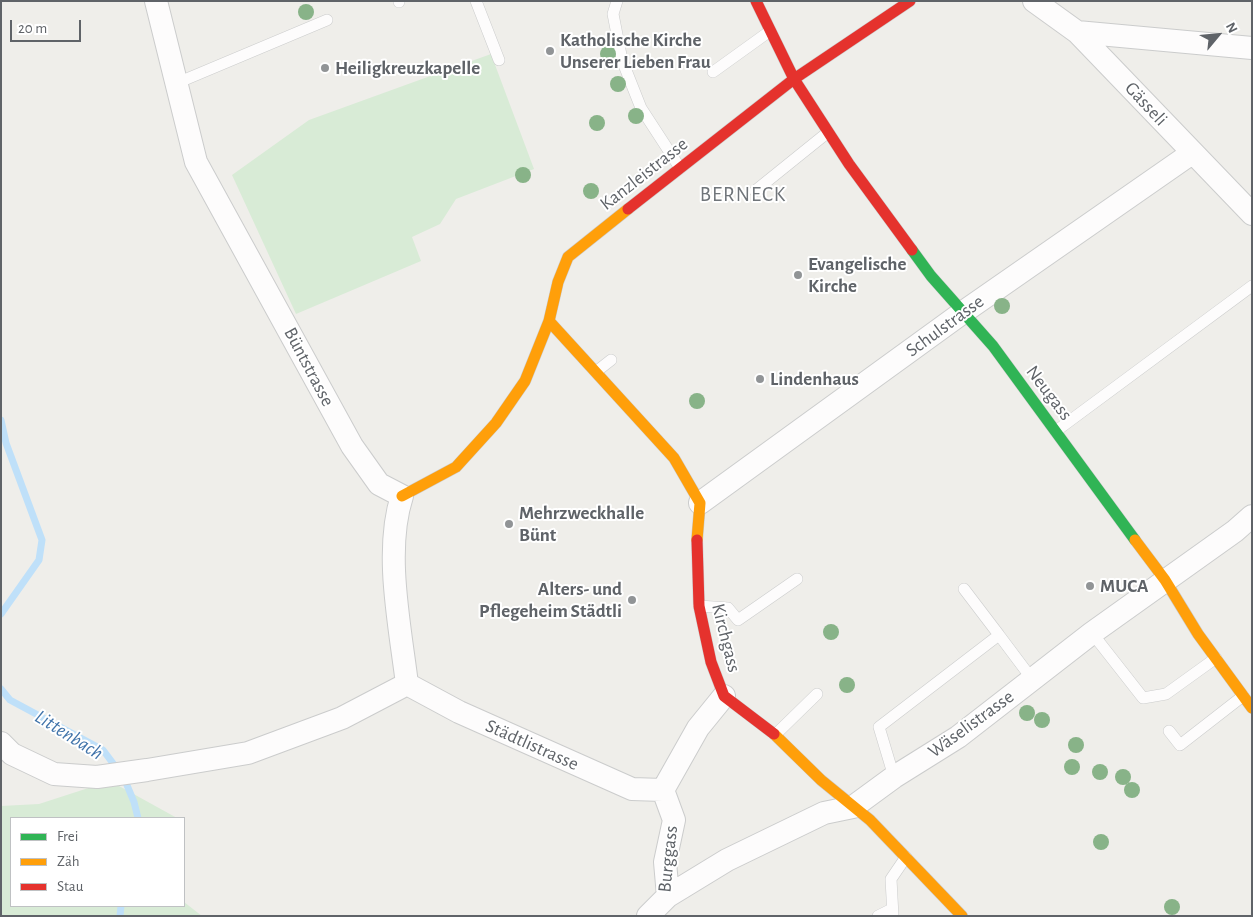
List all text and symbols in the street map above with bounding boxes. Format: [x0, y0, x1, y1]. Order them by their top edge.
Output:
scale bar [12, 10, 84, 42]
north arrow [1193, 10, 1243, 60]
text: N [1223, 20, 1240, 36]
text: 20 m [18, 21, 47, 36]
place label: Katholische Kirche Unserer Lieben Frau [560, 29, 711, 73]
marker: Katholische Kirche Unserer Lieben Frau [544, 45, 556, 57]
place label: Heiligkreuzkapelle [335, 57, 480, 79]
marker: Heiligkreuzkapelle [319, 62, 331, 74]
street label: Gässeli [1120, 77, 1172, 131]
street label: Kanzleistrasse [596, 133, 692, 215]
district label: BERNECK [699, 182, 787, 208]
place label: Evangelische Kirche [808, 253, 906, 297]
marker: Evangelische Kirche [792, 269, 804, 281]
street label: Schulstrasse [902, 290, 988, 362]
street label: Büntstrasse [279, 324, 339, 410]
street label: Neugass [1021, 361, 1077, 425]
place label: Lindenhaus [770, 368, 859, 390]
marker: Lindenhaus [754, 373, 766, 385]
place label: Mehrzweckhalle Bünt [519, 502, 644, 546]
marker: Mehrzweckhalle Bünt [503, 518, 515, 530]
place label: MUCA [1100, 575, 1148, 597]
place label: Alters- und Pflegeheim Städtli [479, 578, 622, 622]
marker: MUCA [1084, 580, 1096, 592]
marker: Alters- und Pflegeheim Städtli [626, 594, 638, 606]
street label: Kirchgass [706, 601, 746, 675]
street label: Wäselistrasse [924, 685, 1018, 763]
water label: Littenbach [30, 705, 108, 765]
street label: Städtlistrasse [482, 714, 582, 776]
legend [10, 817, 185, 907]
street label: Burggass [653, 825, 683, 893]
text: Frei [57, 829, 78, 844]
text: Zäh [57, 854, 80, 869]
text: Stau [57, 879, 83, 894]

